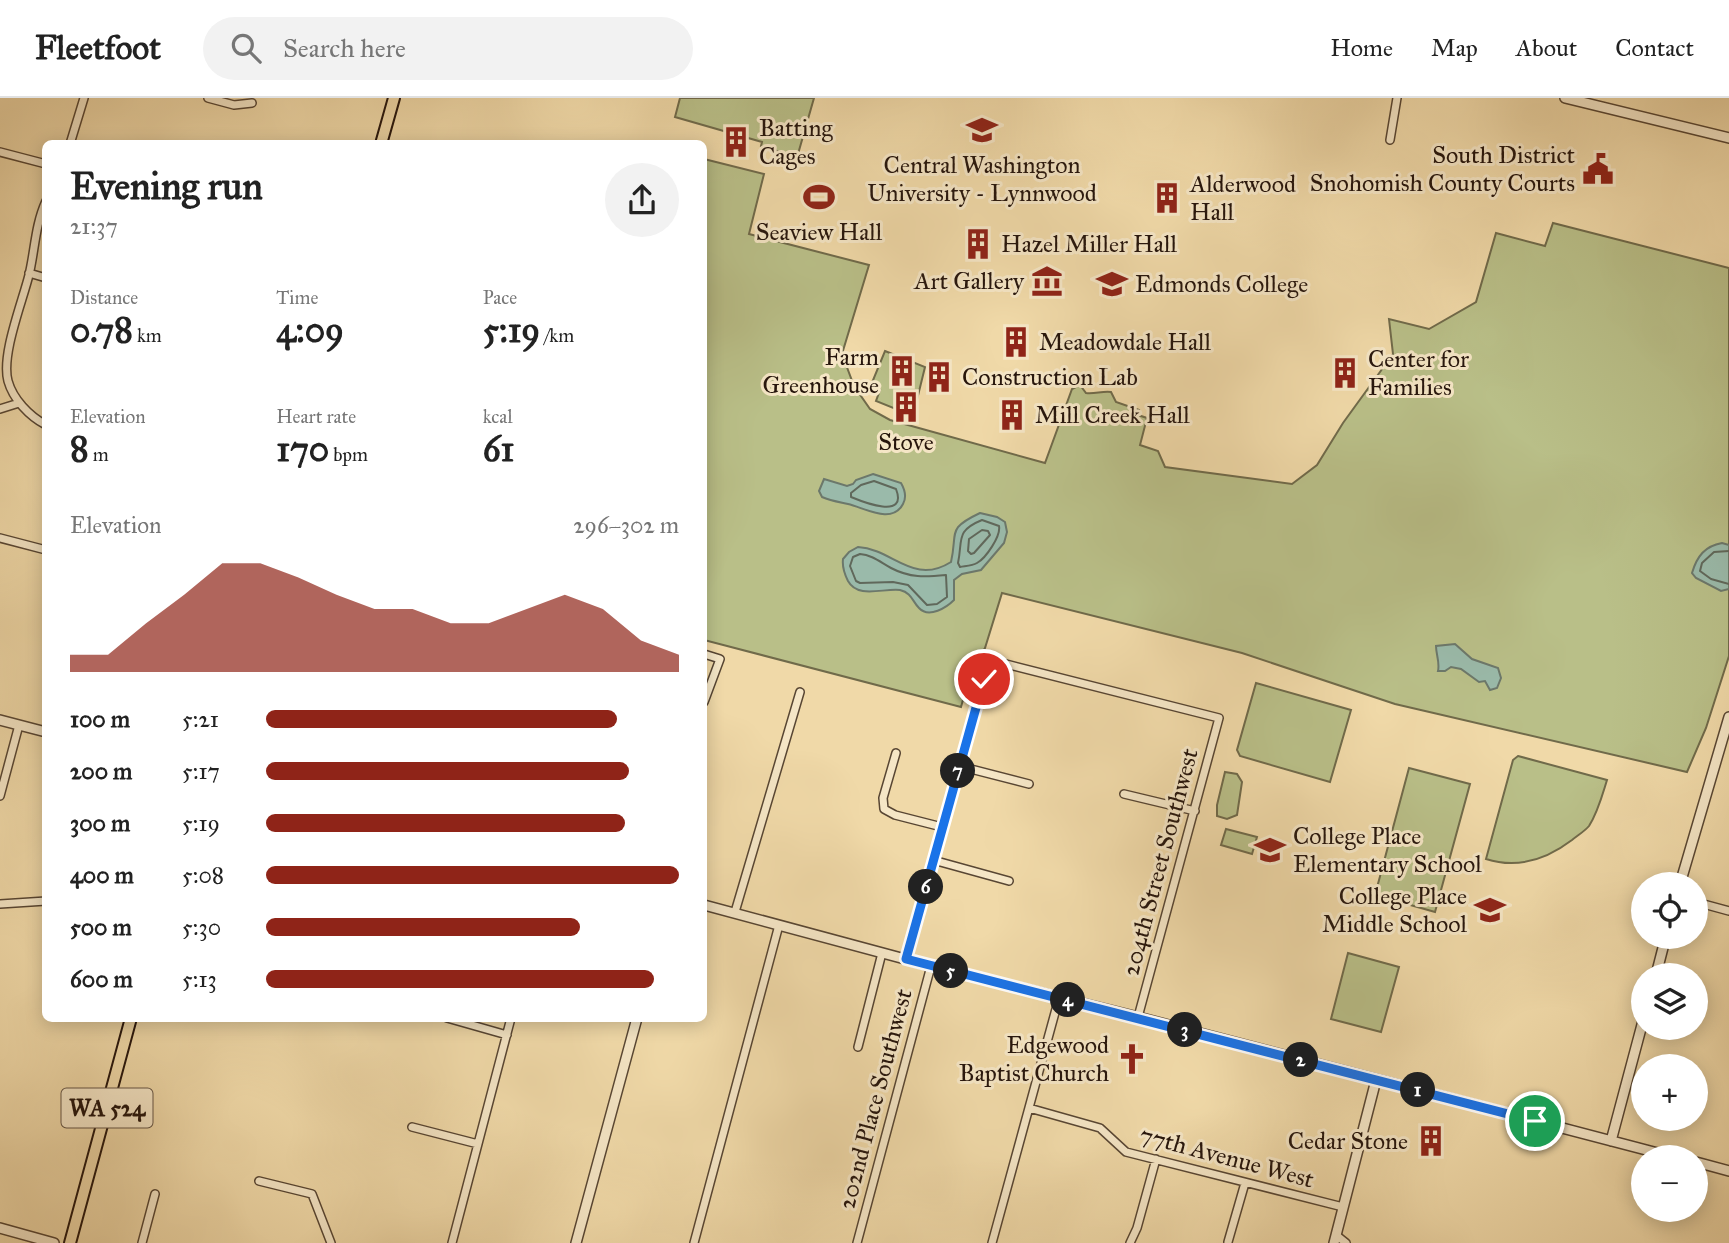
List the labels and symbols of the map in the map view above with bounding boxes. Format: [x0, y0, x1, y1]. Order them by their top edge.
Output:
place label: Batting Cages [759, 113, 834, 171]
school or university icon: Central Washington University - Lynnwood [965, 113, 999, 147]
building icon: Batting Cages [719, 125, 753, 159]
place label: South District Snohomish County Courts [1310, 140, 1576, 198]
place label: Central Washington University - Lynnwood [867, 150, 1097, 208]
public building icon: South District Snohomish County Courts [1581, 152, 1615, 186]
place label: Alderwood Hall [1189, 169, 1296, 227]
sports icon: Seaview Hall [802, 180, 836, 214]
building icon: Alderwood Hall [1150, 181, 1184, 215]
place label: Seaview Hall [756, 217, 883, 247]
building icon: Hazel Miller Hall [961, 227, 995, 261]
place label: Hazel Miller Hall [1001, 229, 1177, 259]
museum icon: Art Gallery [1030, 264, 1064, 298]
place label: Art Gallery [913, 266, 1025, 296]
school or university icon: Edmonds College [1095, 267, 1129, 301]
place label: Edmonds College [1135, 269, 1308, 299]
building icon: Meadowdale Hall [999, 325, 1033, 359]
place label: Meadowdale Hall [1039, 327, 1212, 357]
place label: Farm Greenhouse [763, 342, 879, 400]
place label: Center for Families [1368, 344, 1469, 402]
building icon: Farm Greenhouse [885, 354, 919, 388]
building icon: Center for Families [1328, 356, 1362, 390]
building icon: Construction Lab [922, 360, 956, 394]
place label: Construction Lab [962, 362, 1138, 392]
building icon: Stove [889, 390, 923, 424]
building icon: Mill Creek Hall [995, 398, 1029, 432]
place label: Mill Creek Hall [1035, 400, 1190, 430]
place label: Stove [878, 427, 934, 457]
pin [954, 649, 1014, 709]
street label: 204th Street Southwest [1115, 745, 1205, 979]
pin: 7 [940, 754, 976, 788]
place label: College Place Elementary School [1293, 821, 1482, 879]
school or university icon: College Place Elementary School [1253, 833, 1287, 867]
pin: 6 [908, 870, 944, 904]
place label: College Place Middle School [1322, 881, 1468, 939]
school or university icon: College Place Middle School [1473, 893, 1507, 927]
pin: 5 [934, 954, 968, 988]
pin: 4 [1050, 982, 1086, 1018]
street label: 202nd Place Southwest [831, 985, 919, 1212]
pin: 3 [1168, 1012, 1202, 1048]
place label: Edgewood Baptist Church [959, 1030, 1109, 1088]
church icon: Edgewood Baptist Church [1115, 1042, 1149, 1076]
pin: 2 [1284, 1042, 1318, 1077]
pin: 1 [1400, 1072, 1436, 1108]
road number: WA 524 [62, 1088, 152, 1128]
pin [1505, 1091, 1565, 1151]
street label: 77th Avenue West [1137, 1119, 1318, 1195]
building icon: Cedar Stone [1414, 1124, 1448, 1158]
place label: Cedar Stone [1288, 1126, 1408, 1156]

